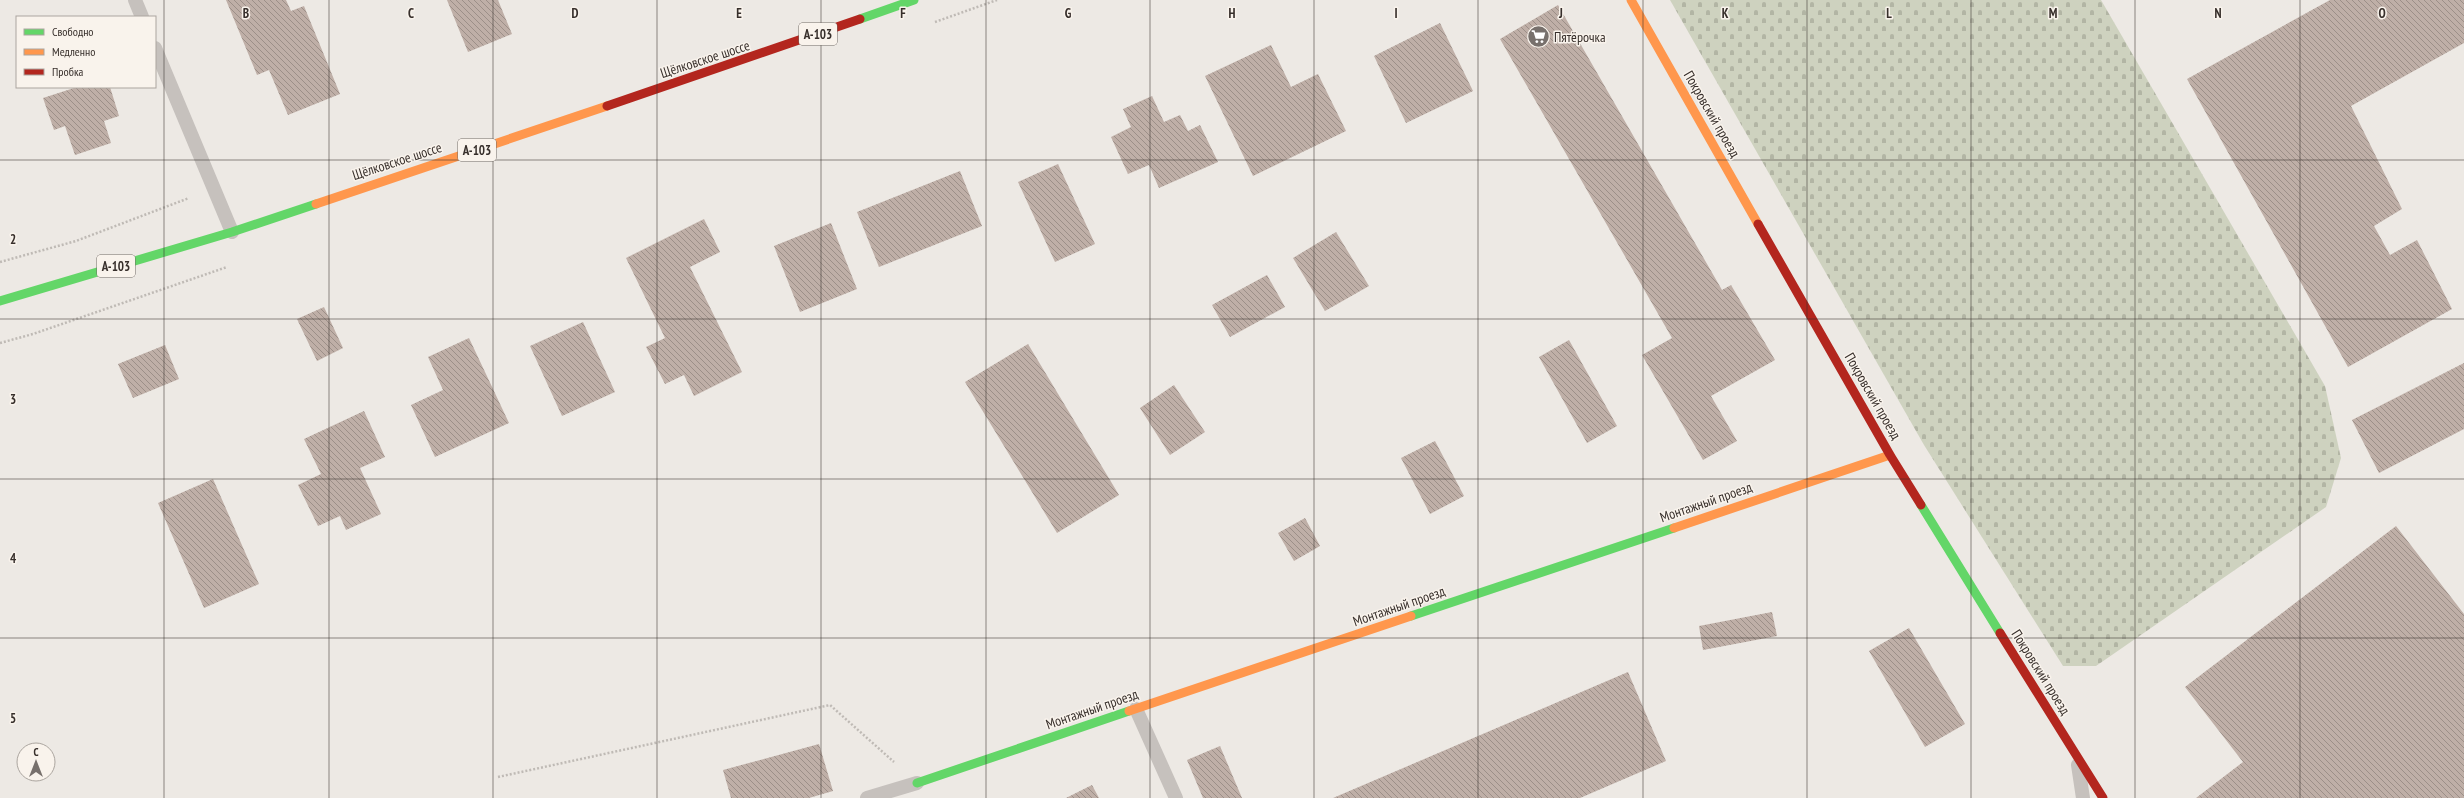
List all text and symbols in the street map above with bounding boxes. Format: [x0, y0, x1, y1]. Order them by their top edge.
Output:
text: B [243, 5, 249, 22]
text: C [408, 5, 414, 22]
text: D [572, 5, 579, 22]
text: E [736, 5, 742, 22]
text: F [900, 5, 906, 22]
text: G [1065, 5, 1072, 22]
text: H [1229, 5, 1236, 22]
text: I [1394, 5, 1398, 22]
text: J [1558, 5, 1563, 22]
text: K [1722, 5, 1729, 22]
text: L [1886, 5, 1892, 22]
text: M [2049, 5, 2058, 22]
text: N [2214, 5, 2222, 22]
text: O [2378, 5, 2386, 22]
legend [16, 16, 156, 88]
road number: А-103 [799, 23, 837, 45]
text: Свободно [52, 24, 94, 39]
supermarket icon: Пятёрочка [1525, 24, 1551, 50]
place label: Пятёрочка [1554, 28, 1606, 46]
street label: Щёлковское шоссе [658, 36, 752, 82]
text: Медленно [52, 44, 95, 59]
text: Пробка [52, 64, 84, 79]
street label: Покровский проезд [1680, 67, 1744, 161]
street label: Щёлковское шоссе [350, 138, 444, 184]
road number: А-103 [458, 139, 496, 161]
text: 2 [10, 231, 16, 248]
road number: А-103 [97, 255, 135, 277]
street label: Покровский проезд [1841, 349, 1905, 443]
text: 3 [10, 391, 16, 408]
street label: Монтажный проезд [1658, 478, 1754, 526]
text: 4 [10, 550, 17, 567]
street label: Монтажный проезд [1351, 582, 1447, 630]
street label: Покровский проезд [2008, 626, 2074, 718]
street label: Монтажный проезд [1044, 685, 1140, 733]
text: 5 [10, 710, 16, 727]
north arrow [16, 742, 56, 782]
text: С [33, 745, 39, 759]

